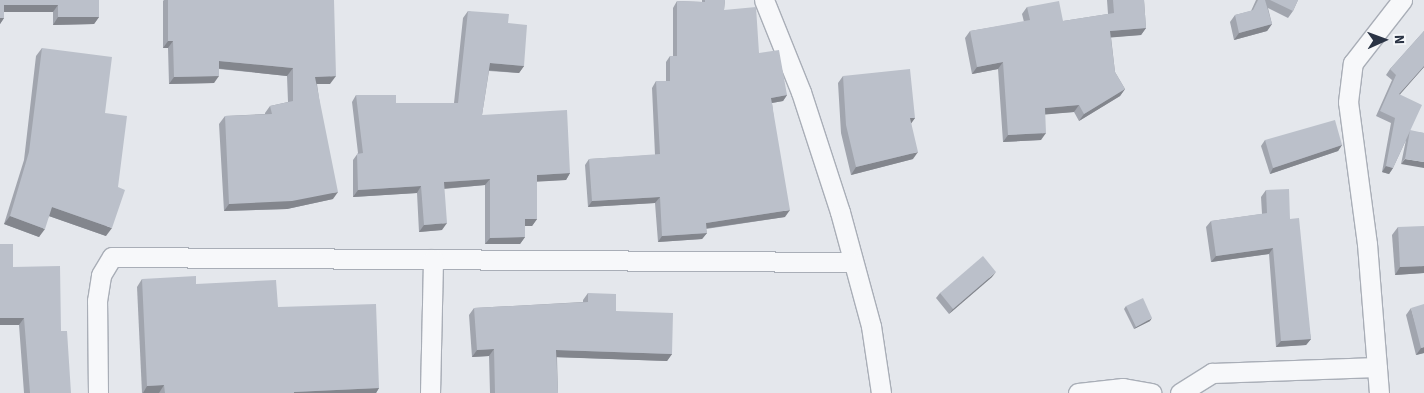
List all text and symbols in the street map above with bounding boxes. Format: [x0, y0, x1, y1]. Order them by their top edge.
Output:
north arrow [1359, 15, 1409, 65]
text: N [1389, 34, 1409, 44]

